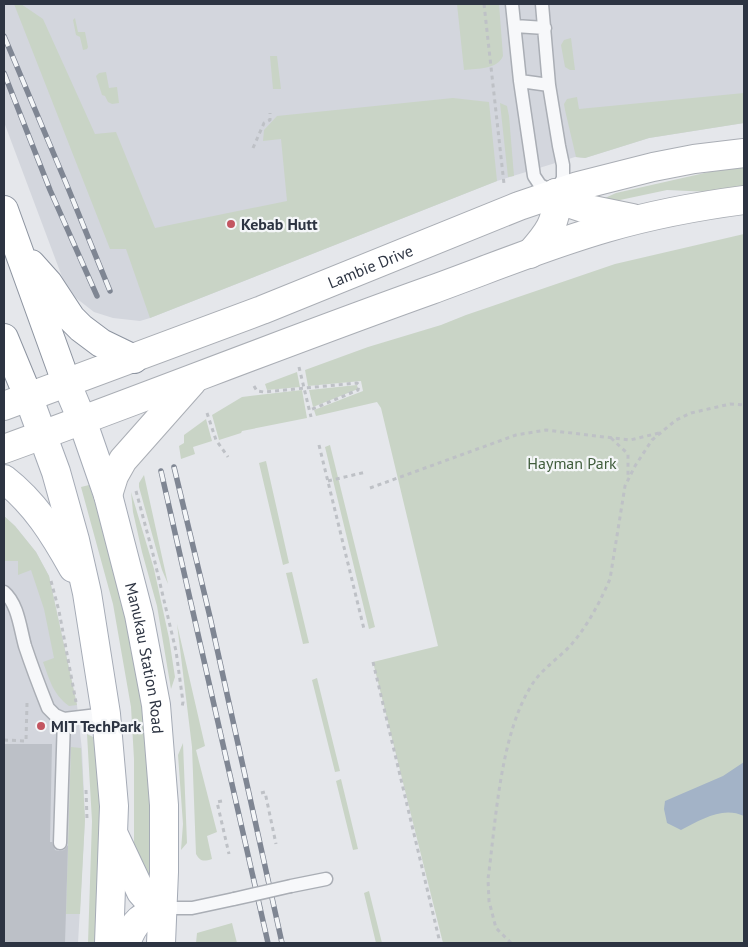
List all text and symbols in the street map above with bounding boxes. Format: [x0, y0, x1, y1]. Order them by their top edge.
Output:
place label: Kebab Hutt [241, 214, 318, 234]
marker: Kebab Hutt [225, 218, 237, 230]
street label: Lambie Drive [325, 240, 416, 292]
park label: Hayman Park [527, 453, 617, 473]
street label: Manukau Station Road [121, 580, 168, 734]
place label: MIT TechPark [51, 716, 141, 736]
marker: MIT TechPark [35, 720, 47, 732]

